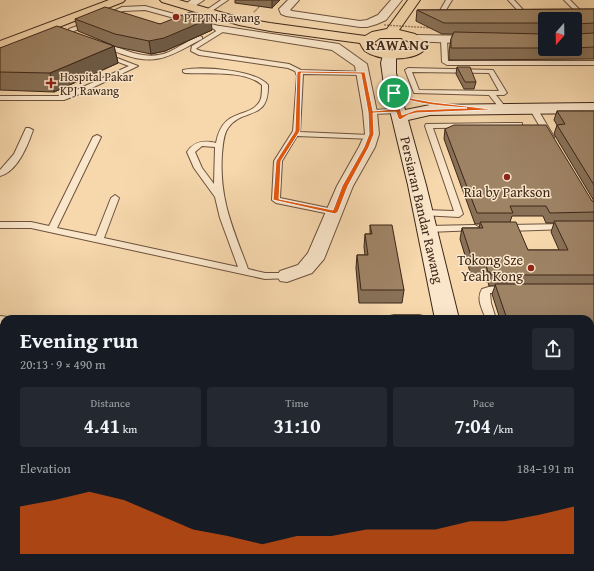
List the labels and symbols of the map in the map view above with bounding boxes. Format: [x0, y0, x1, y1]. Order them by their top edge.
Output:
place label: PTPTN Rawang [184, 9, 260, 26]
marker: PTPTN Rawang [171, 12, 181, 22]
north arrow [538, 12, 582, 56]
district label: RAWANG [366, 34, 430, 55]
place label: Hospital Pakar KPJ Rawang [60, 68, 134, 99]
pin [377, 76, 411, 110]
marker: Hospital Pakar KPJ Rawang [45, 77, 57, 89]
street label: Persiaran Bandar Rawang [395, 135, 449, 285]
marker: Ria by Parkson [502, 172, 512, 182]
place label: Ria by Parkson [464, 182, 550, 202]
place label: Tokong Sze Yeah Kong [457, 250, 523, 286]
marker: Tokong Sze Yeah Kong [526, 263, 536, 273]

